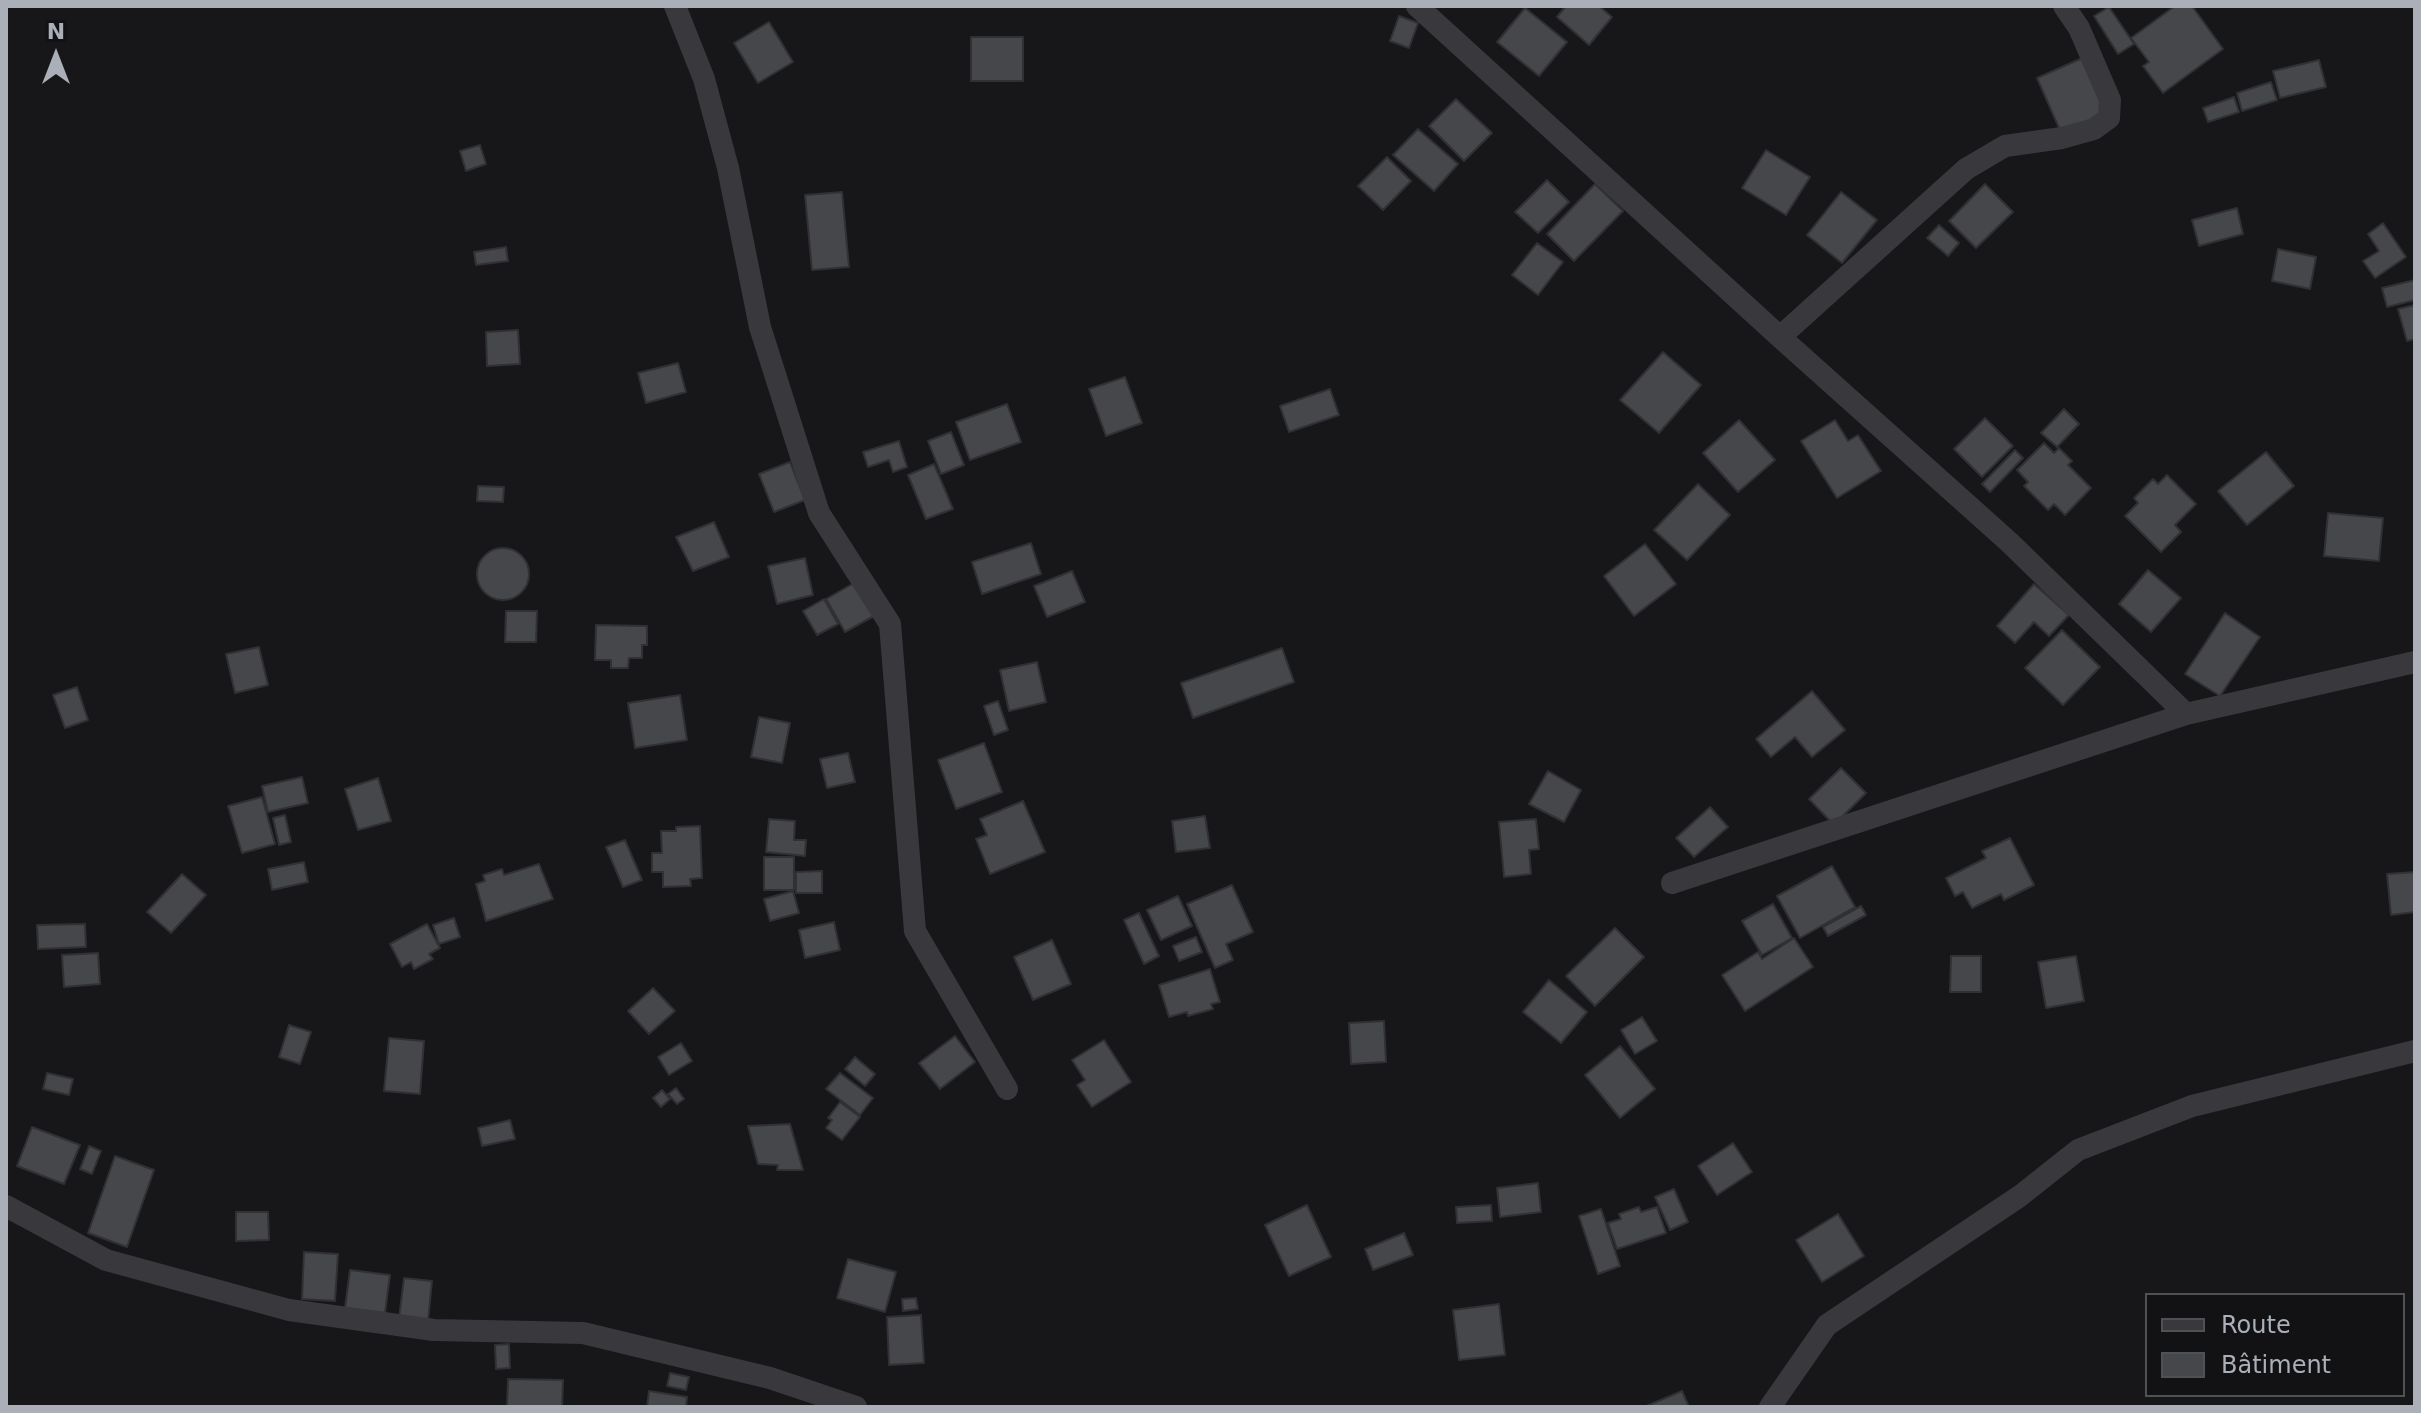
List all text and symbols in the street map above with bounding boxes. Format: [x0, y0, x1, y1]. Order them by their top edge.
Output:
north arrow [16, 16, 96, 96]
text: N [47, 19, 65, 44]
legend [2145, 1293, 2405, 1397]
text: Route [2221, 1311, 2291, 1339]
text: Bâtiment [2221, 1351, 2331, 1379]

